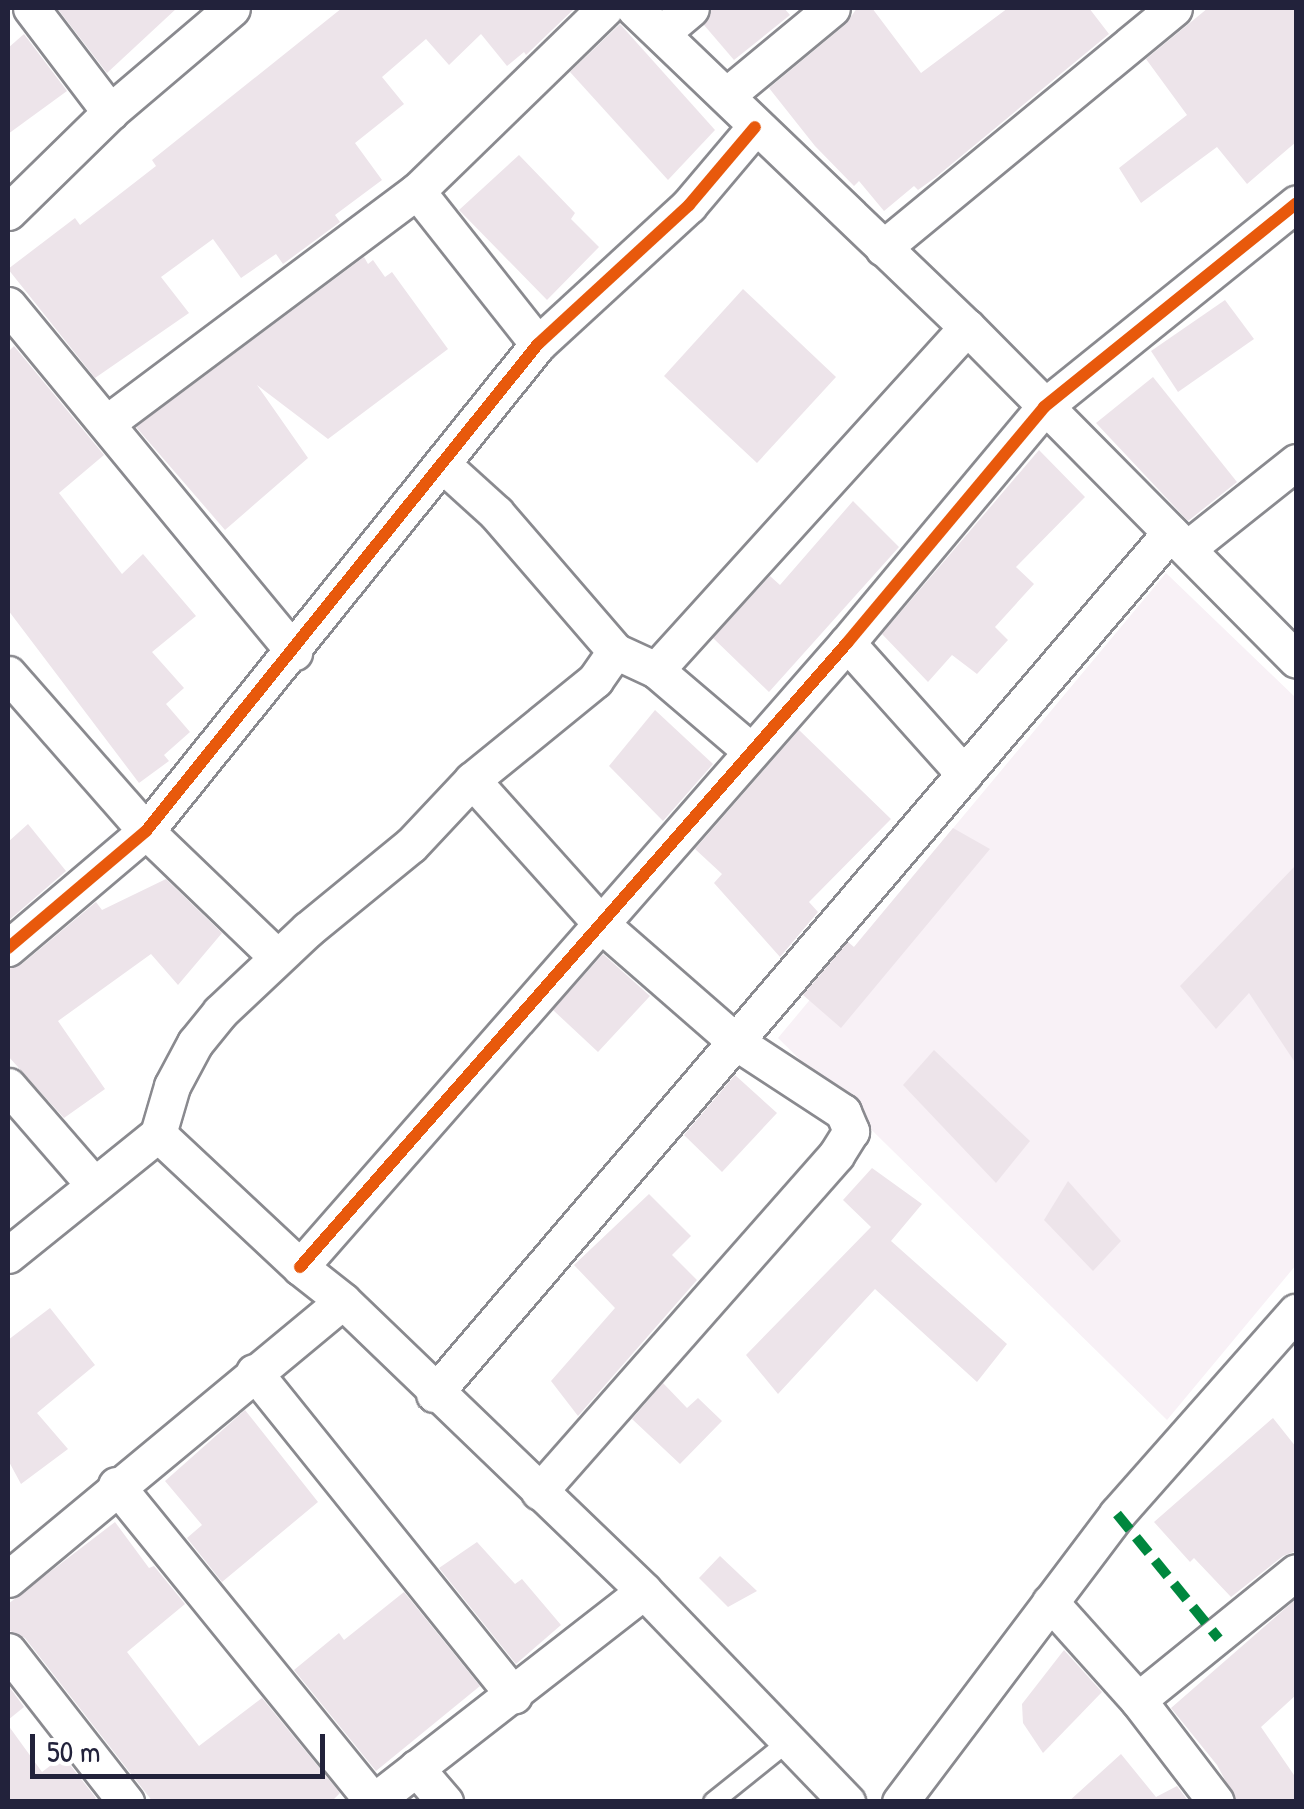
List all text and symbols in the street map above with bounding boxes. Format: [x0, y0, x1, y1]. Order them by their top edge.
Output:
scale bar [35, 1714, 330, 1776]
text: 50 m [47, 1731, 100, 1771]

